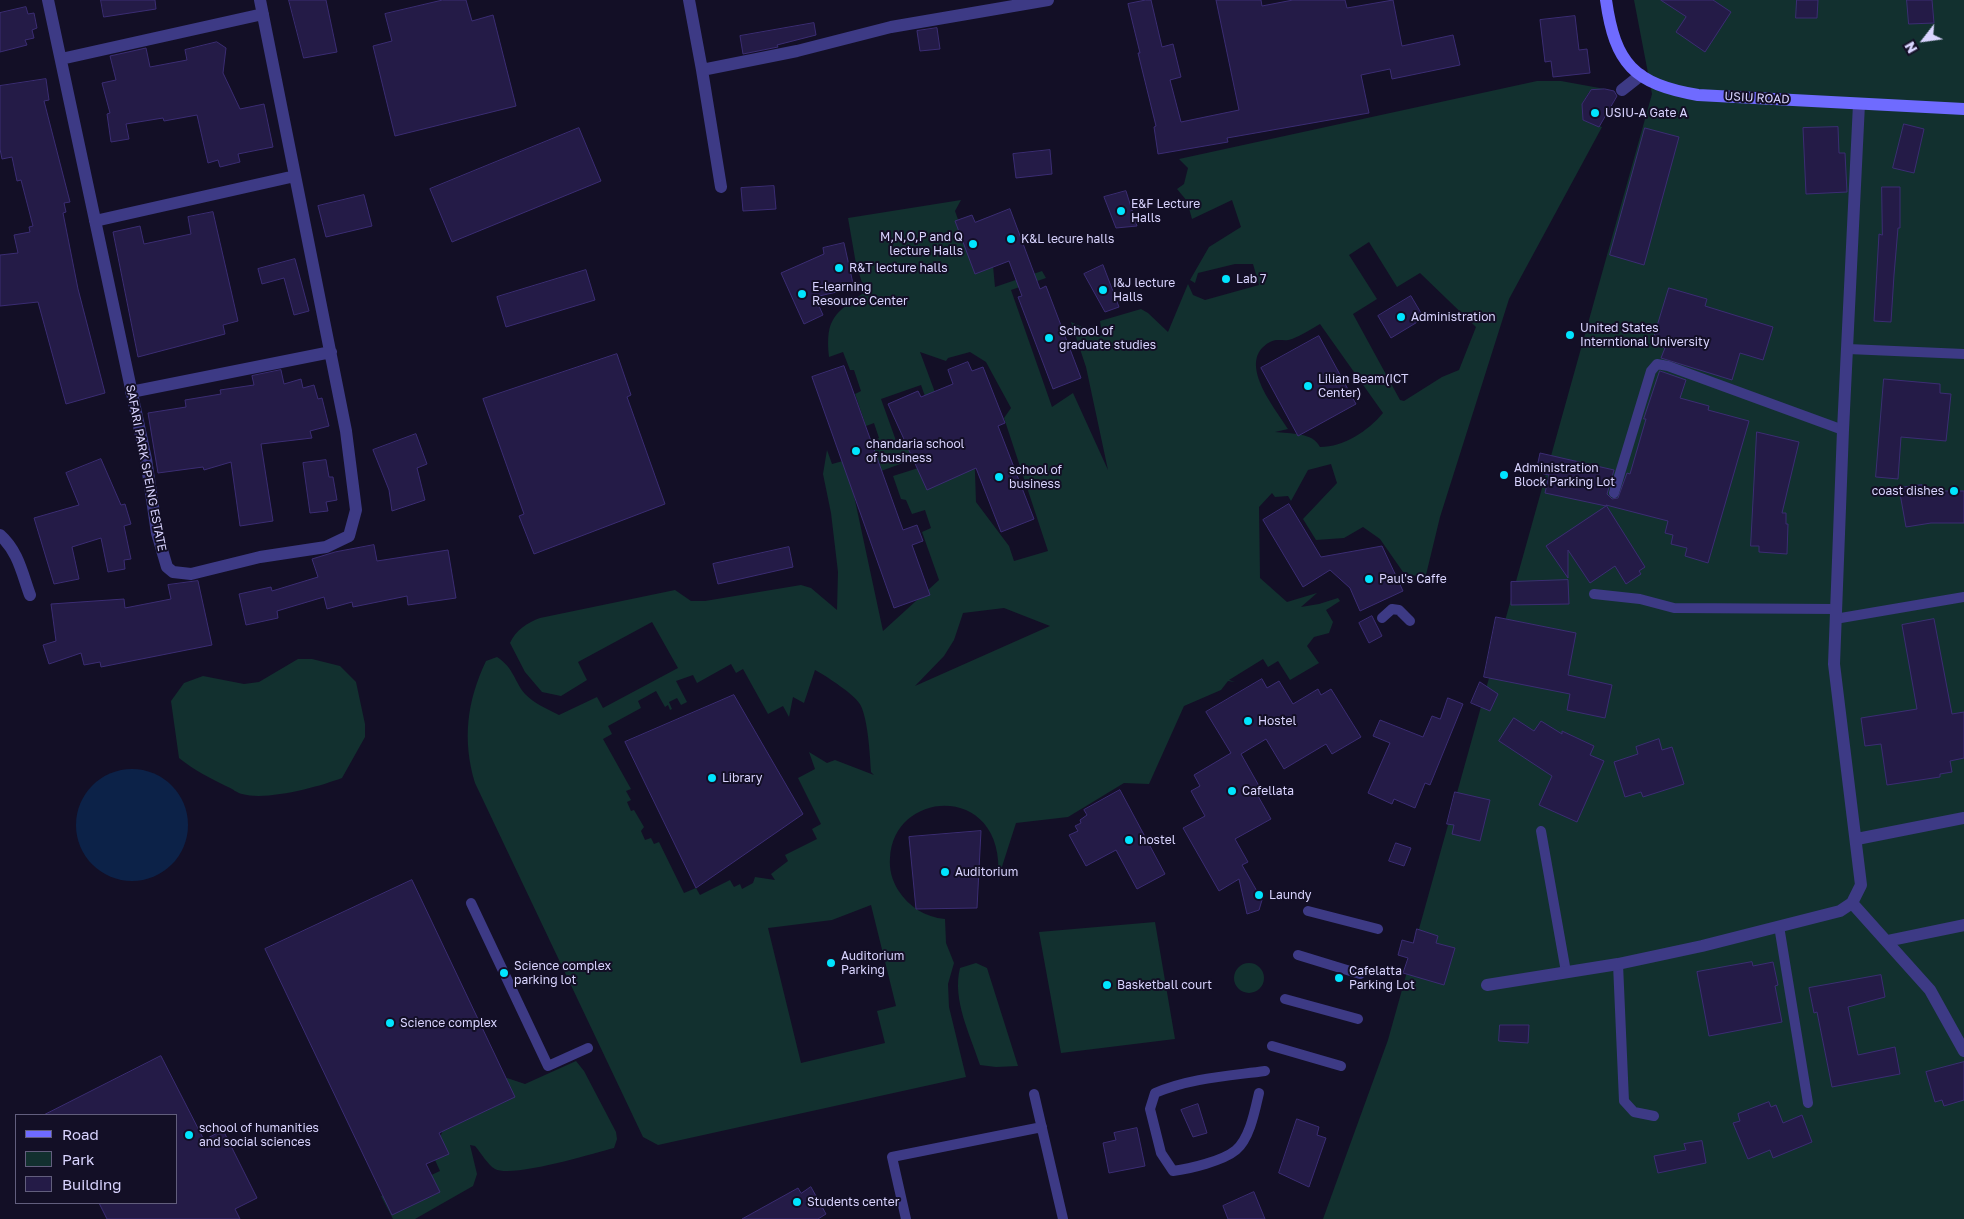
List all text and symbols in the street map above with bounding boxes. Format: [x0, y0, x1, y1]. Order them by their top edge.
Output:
north arrow [1899, 15, 1949, 65]
text: N [1901, 39, 1921, 57]
street label: USIU ROAD [1724, 89, 1790, 107]
place label: USIU-A Gate A [1605, 106, 1687, 120]
marker: USIU-A Gate A [1589, 107, 1601, 119]
place label: E&F Lecture Halls [1131, 197, 1200, 225]
marker: E&F Lecture Halls [1115, 205, 1127, 217]
place label: M,N,O,P and Q lecture Halls [880, 230, 963, 258]
place label: K&L lecure halls [1021, 232, 1114, 246]
marker: K&L lecure halls [1005, 233, 1017, 245]
marker: M,N,O,P and Q lecture Halls [967, 238, 979, 250]
place label: R&T lecture halls [849, 261, 948, 275]
marker: R&T lecture halls [833, 262, 845, 274]
place label: Lab 7 [1236, 272, 1266, 286]
marker: Lab 7 [1220, 273, 1232, 285]
place label: I&J lecture Halls [1113, 276, 1175, 304]
place label: E-learning Resource Center [812, 280, 908, 308]
marker: I&J lecture Halls [1097, 284, 1109, 296]
marker: E-learning Resource Center [796, 288, 808, 300]
place label: Administration [1411, 310, 1496, 324]
marker: Administration [1395, 311, 1407, 323]
place label: United States Interntional University [1580, 321, 1710, 349]
place label: School of graduate studies [1059, 324, 1156, 352]
marker: United States Interntional University [1564, 329, 1576, 341]
marker: School of graduate studies [1043, 332, 1055, 344]
place label: Lilian Beam(ICT Center) [1318, 372, 1408, 400]
marker: Lilian Beam(ICT Center) [1302, 380, 1314, 392]
street label: SAFARI PARK SPEING ESTATE [123, 383, 169, 553]
place label: chandaria school of business [866, 437, 964, 465]
marker: chandaria school of business [850, 445, 862, 457]
place label: Administration Block Parking Lot [1514, 461, 1615, 489]
place label: school of business [1009, 463, 1062, 491]
marker: Administration Block Parking Lot [1498, 469, 1510, 481]
marker: school of business [993, 471, 1005, 483]
place label: coast dishes [1872, 484, 1944, 498]
marker: coast dishes [1948, 485, 1960, 497]
place label: Paul's Caffe [1379, 572, 1447, 586]
marker: Paul's Caffe [1363, 573, 1375, 585]
place label: Hostel [1258, 714, 1296, 728]
marker: Hostel [1242, 715, 1254, 727]
place label: Library [722, 771, 763, 785]
marker: Library [706, 772, 718, 784]
place label: Cafellata [1242, 784, 1294, 798]
marker: Cafellata [1226, 785, 1238, 797]
place label: hostel [1139, 833, 1176, 847]
marker: hostel [1123, 834, 1135, 846]
place label: Auditorium [955, 865, 1018, 879]
marker: Auditorium [939, 866, 951, 878]
place label: Laundy [1269, 888, 1311, 902]
marker: Laundy [1253, 889, 1265, 901]
place label: Auditorium Parking [841, 949, 904, 977]
marker: Auditorium Parking [825, 957, 837, 969]
place label: Science complex parking lot [514, 959, 611, 987]
place label: Cafelatta Parking Lot [1349, 964, 1415, 992]
marker: Science complex parking lot [498, 967, 510, 979]
marker: Cafelatta Parking Lot [1333, 972, 1345, 984]
place label: Basketball court [1117, 978, 1212, 992]
marker: Basketball court [1101, 979, 1113, 991]
place label: Science complex [400, 1016, 497, 1030]
marker: Science complex [384, 1017, 396, 1029]
legend [15, 1114, 178, 1204]
place label: school of humanities and social sciences [199, 1121, 319, 1149]
text: Road [62, 1125, 99, 1143]
marker: school of humanities and social sciences [183, 1129, 195, 1141]
text: Park [62, 1150, 94, 1168]
text: Building [62, 1175, 122, 1193]
place label: Students center [807, 1195, 899, 1209]
marker: Students center [791, 1196, 803, 1208]

